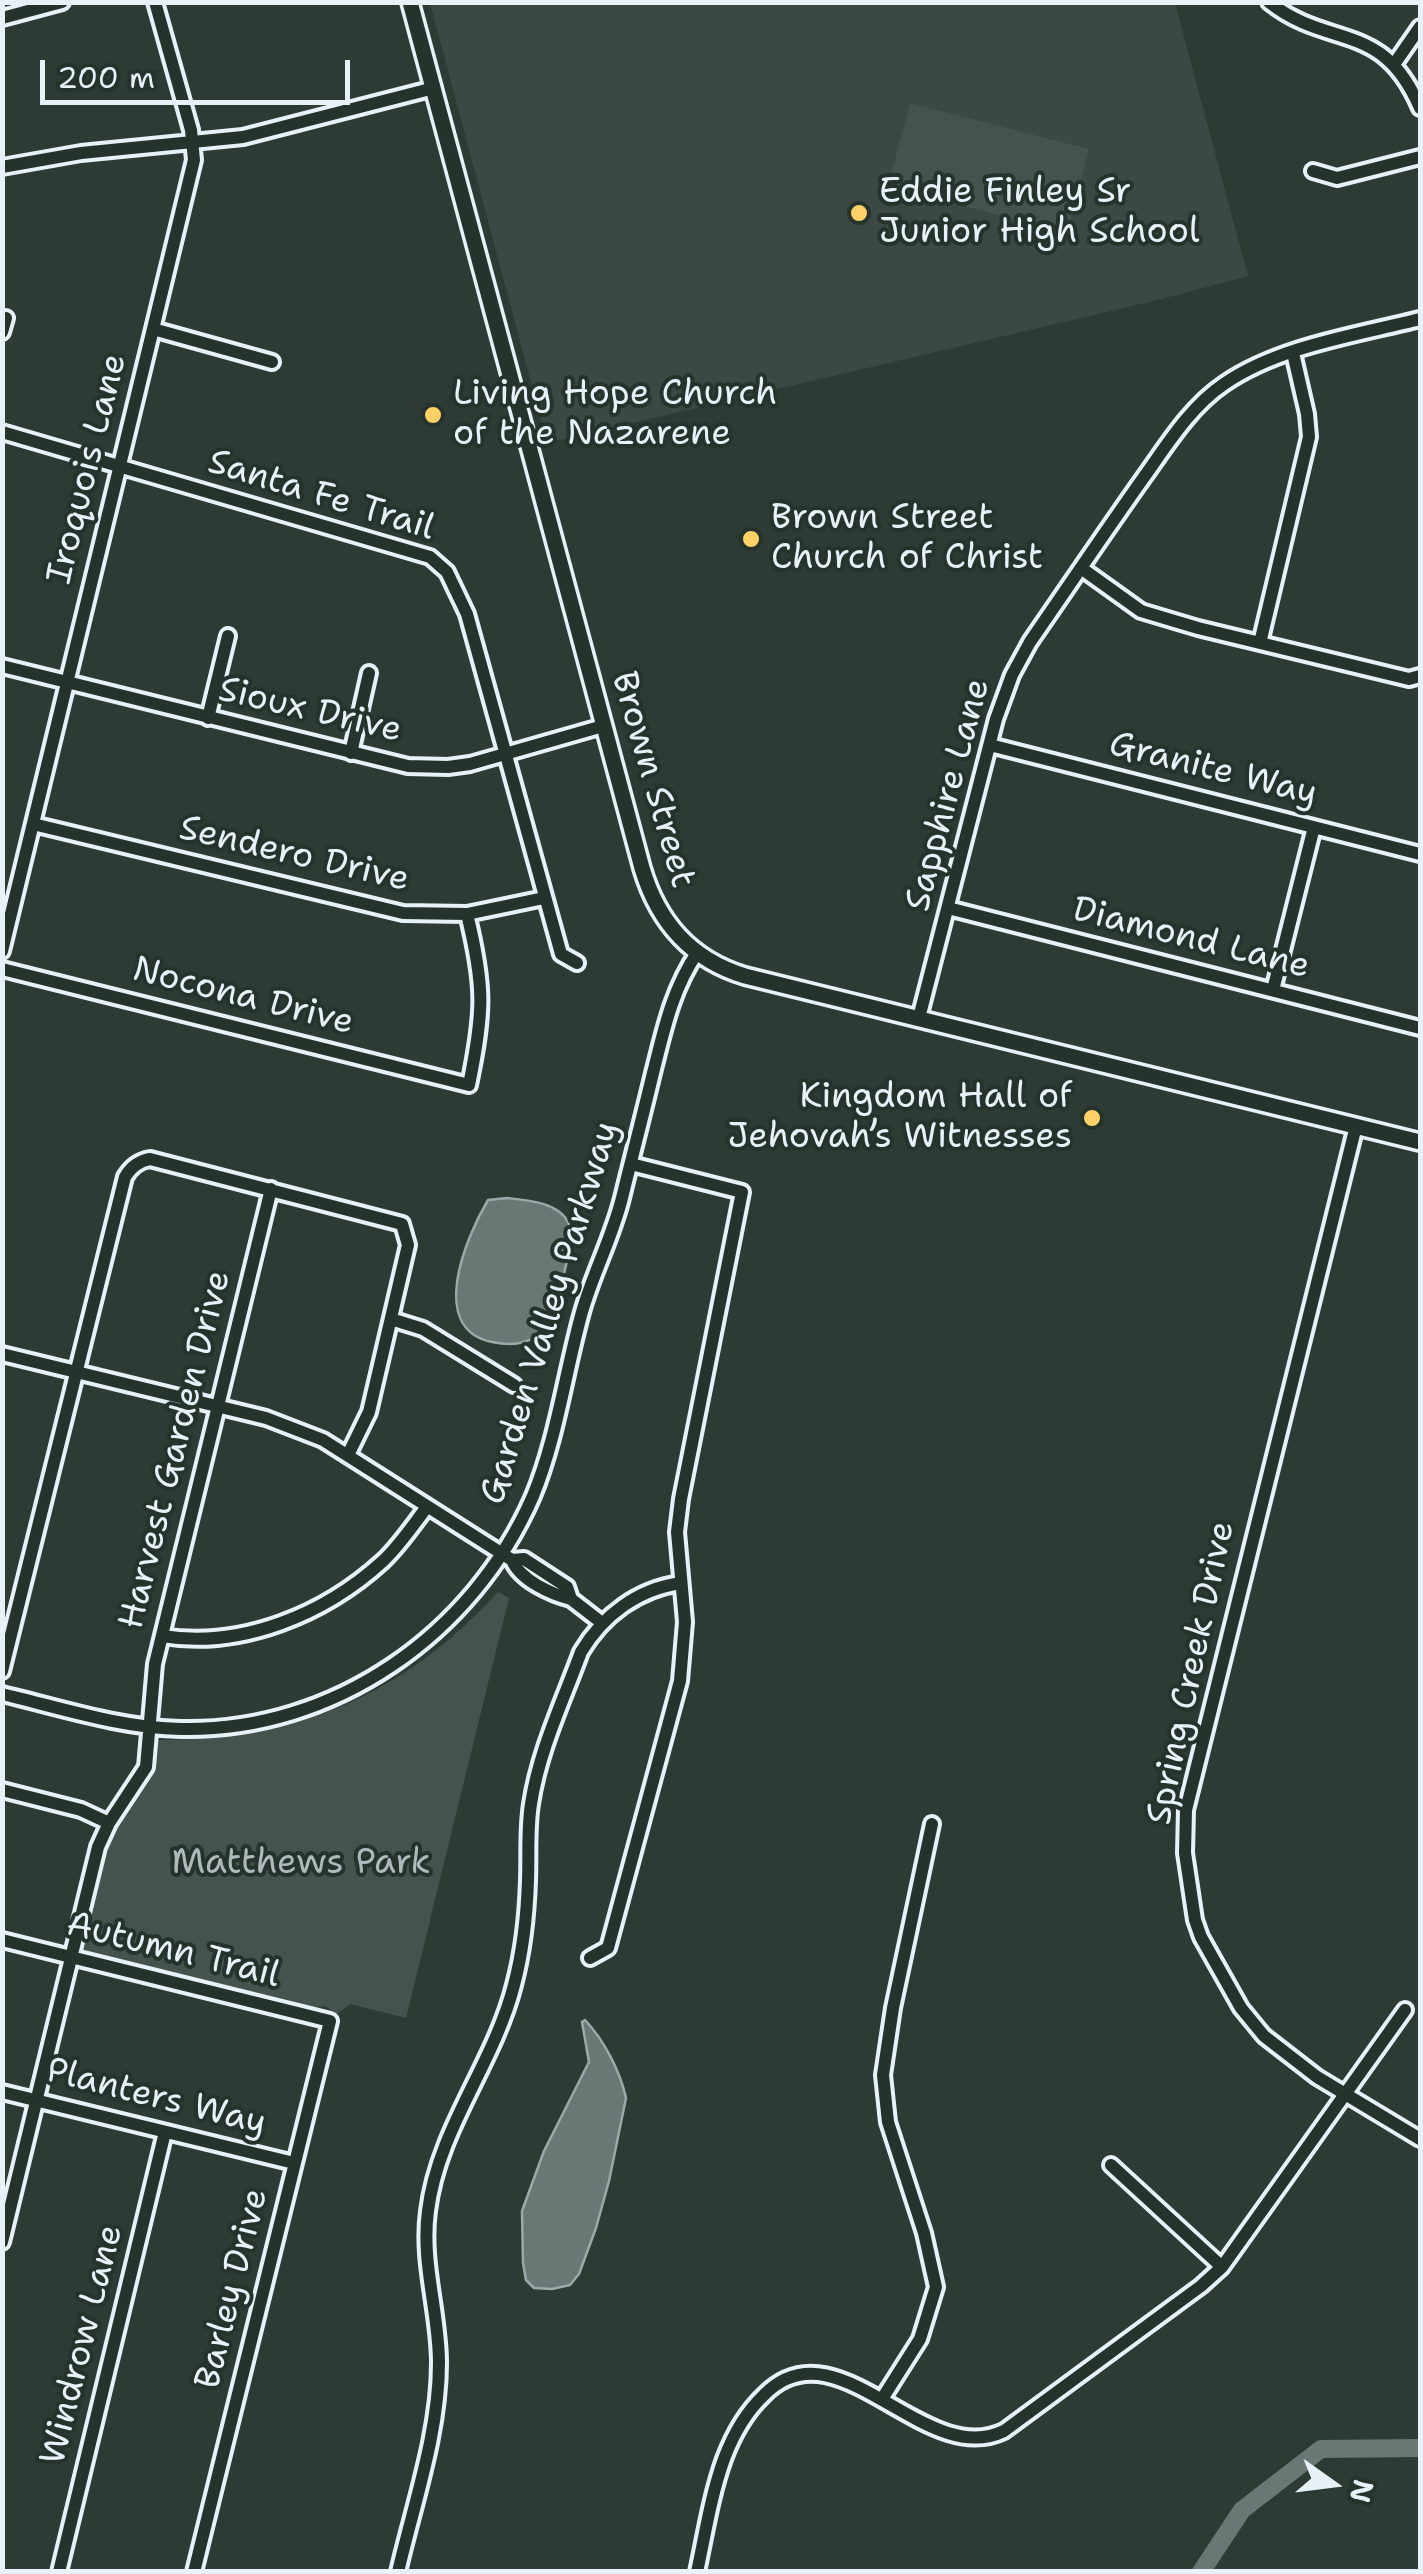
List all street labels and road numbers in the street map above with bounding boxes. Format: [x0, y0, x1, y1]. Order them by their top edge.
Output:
street label: Iroquois Lane [39, 350, 137, 588]
street label: Santa Fe Trail [203, 442, 439, 550]
street label: Brown Street [601, 667, 703, 893]
street label: Sioux Drive [214, 670, 406, 752]
street label: Sapphire Lane [898, 674, 1000, 916]
street label: Granite Way [1105, 724, 1321, 816]
street label: Sendero Drive [175, 808, 413, 902]
street label: Diamond Lane [1068, 889, 1314, 989]
street label: Nocona Drive [128, 949, 358, 1045]
street label: Garden Valley Parkway [473, 1117, 629, 1509]
street label: Harvest Garden Drive [111, 1267, 241, 1633]
street label: Spring Creek Drive [1139, 1518, 1245, 1828]
street label: Autumn Trail [62, 1904, 284, 1998]
street label: Planters Way [42, 2050, 270, 2146]
street label: Barley Drive [188, 2185, 278, 2393]
street label: Windrow Lane [33, 2221, 133, 2469]

